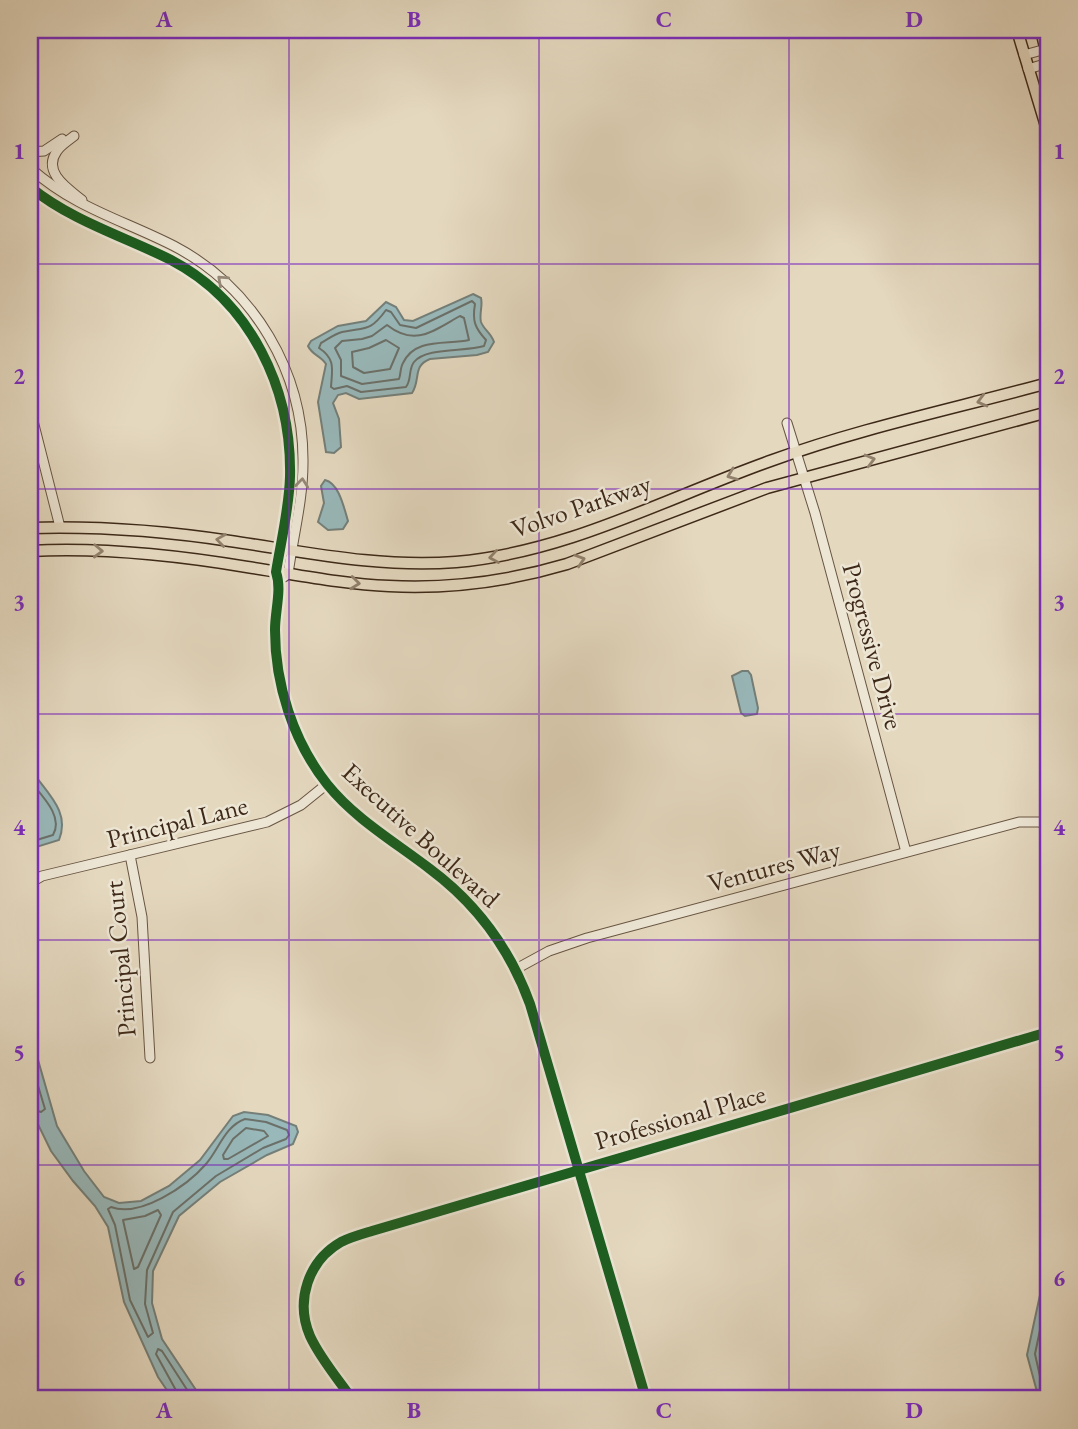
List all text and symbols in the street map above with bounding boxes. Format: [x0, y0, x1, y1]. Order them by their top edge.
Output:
text: A [155, 4, 173, 34]
text: B [407, 4, 421, 34]
text: C [656, 4, 672, 34]
text: D [905, 4, 923, 34]
text: 1 [13, 136, 25, 166]
text: 1 [1053, 136, 1065, 166]
one-way arrow [217, 276, 230, 288]
text: 2 [13, 361, 25, 391]
text: 2 [1053, 361, 1065, 391]
one-way arrow [977, 393, 989, 407]
one-way arrow [864, 453, 876, 468]
street label: Volvo Parkway [507, 466, 656, 546]
one-way arrow [726, 466, 738, 480]
one-way arrow [294, 478, 309, 489]
one-way arrow [215, 533, 227, 548]
one-way arrow [93, 543, 104, 558]
one-way arrow [488, 549, 500, 564]
one-way arrow [573, 554, 586, 568]
street label: Progressive Drive [834, 559, 912, 733]
one-way arrow [350, 576, 361, 591]
text: 3 [13, 587, 25, 617]
text: 3 [1053, 587, 1065, 617]
street label: Executive Boulevard [335, 755, 508, 916]
street label: Principal Lane [103, 788, 251, 856]
text: 4 [13, 812, 26, 842]
text: 4 [1053, 812, 1066, 842]
street label: Ventures Way [704, 832, 845, 900]
street label: Principal Court [96, 879, 144, 1039]
text: 5 [13, 1037, 25, 1067]
text: 5 [1053, 1037, 1065, 1067]
street label: Professional Place [591, 1076, 769, 1158]
text: 6 [13, 1263, 25, 1293]
text: 6 [1053, 1263, 1065, 1293]
text: A [155, 1395, 173, 1425]
text: B [407, 1395, 421, 1425]
text: C [656, 1395, 672, 1425]
text: D [905, 1395, 923, 1425]

